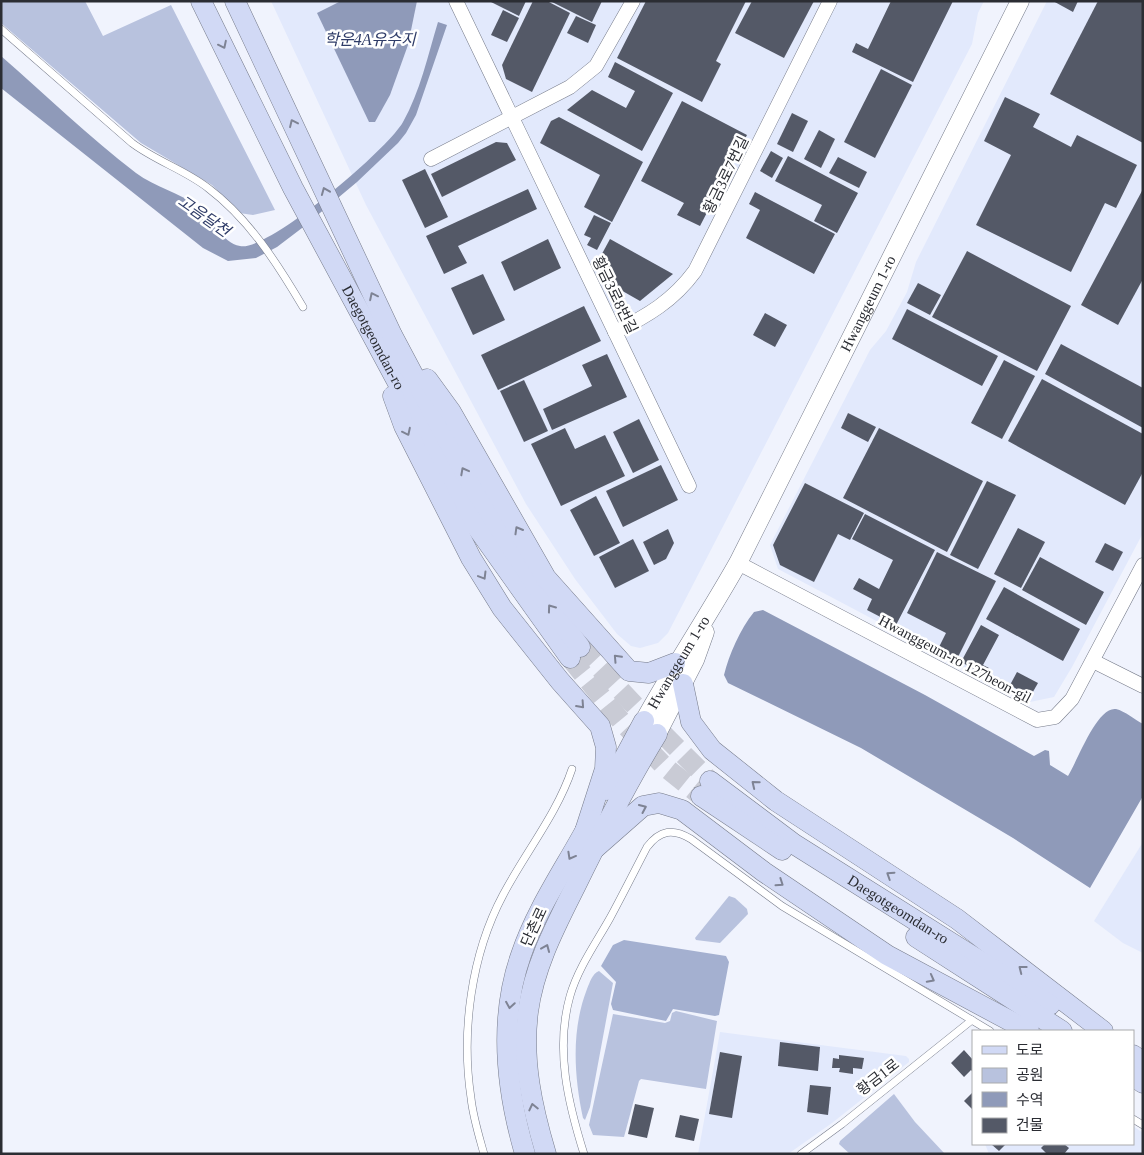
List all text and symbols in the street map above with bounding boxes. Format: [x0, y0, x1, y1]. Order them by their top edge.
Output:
water label: 학운4A유수지 [324, 31, 417, 48]
one-way arrow [217, 40, 227, 49]
one-way arrow [289, 119, 300, 128]
street label: 황금3로7번길 [700, 134, 752, 216]
one-way arrow [320, 188, 330, 196]
water label: 고음달천 [175, 192, 235, 241]
street label: Hwanggeum 1-ro [837, 253, 899, 354]
street label: 황금3로8번길 [589, 254, 641, 336]
street label: Daegotgeomdan-ro [339, 283, 408, 392]
one-way arrow [369, 292, 379, 301]
one-way arrow [401, 427, 411, 436]
one-way arrow [460, 467, 470, 476]
one-way arrow [514, 526, 524, 535]
one-way arrow [476, 571, 486, 580]
one-way arrow [548, 604, 557, 614]
street label: Hwanggeum-ro 127beon-gil [876, 612, 1034, 706]
street label: Hwanggeum 1-ro [645, 613, 713, 712]
one-way arrow [614, 655, 623, 664]
one-way arrow [575, 699, 584, 708]
one-way arrow [752, 781, 761, 790]
one-way arrow [638, 804, 647, 814]
one-way arrow [567, 851, 577, 860]
street label: Daegotgeomdan-ro [845, 872, 951, 947]
one-way arrow [886, 872, 896, 881]
one-way arrow [775, 876, 784, 886]
street label: 단촌로 [518, 905, 550, 949]
one-way arrow [540, 944, 551, 953]
one-way arrow [1019, 967, 1028, 975]
one-way arrow [926, 973, 935, 983]
one-way arrow [505, 1002, 516, 1010]
legend [972, 1030, 1134, 1145]
text: 도로 [1016, 1042, 1044, 1058]
street label: 황금1로 [854, 1056, 902, 1098]
text: 공원 [1016, 1067, 1044, 1083]
text: 수역 [1016, 1092, 1044, 1108]
one-way arrow [528, 1102, 539, 1111]
text: 건물 [1016, 1117, 1044, 1133]

